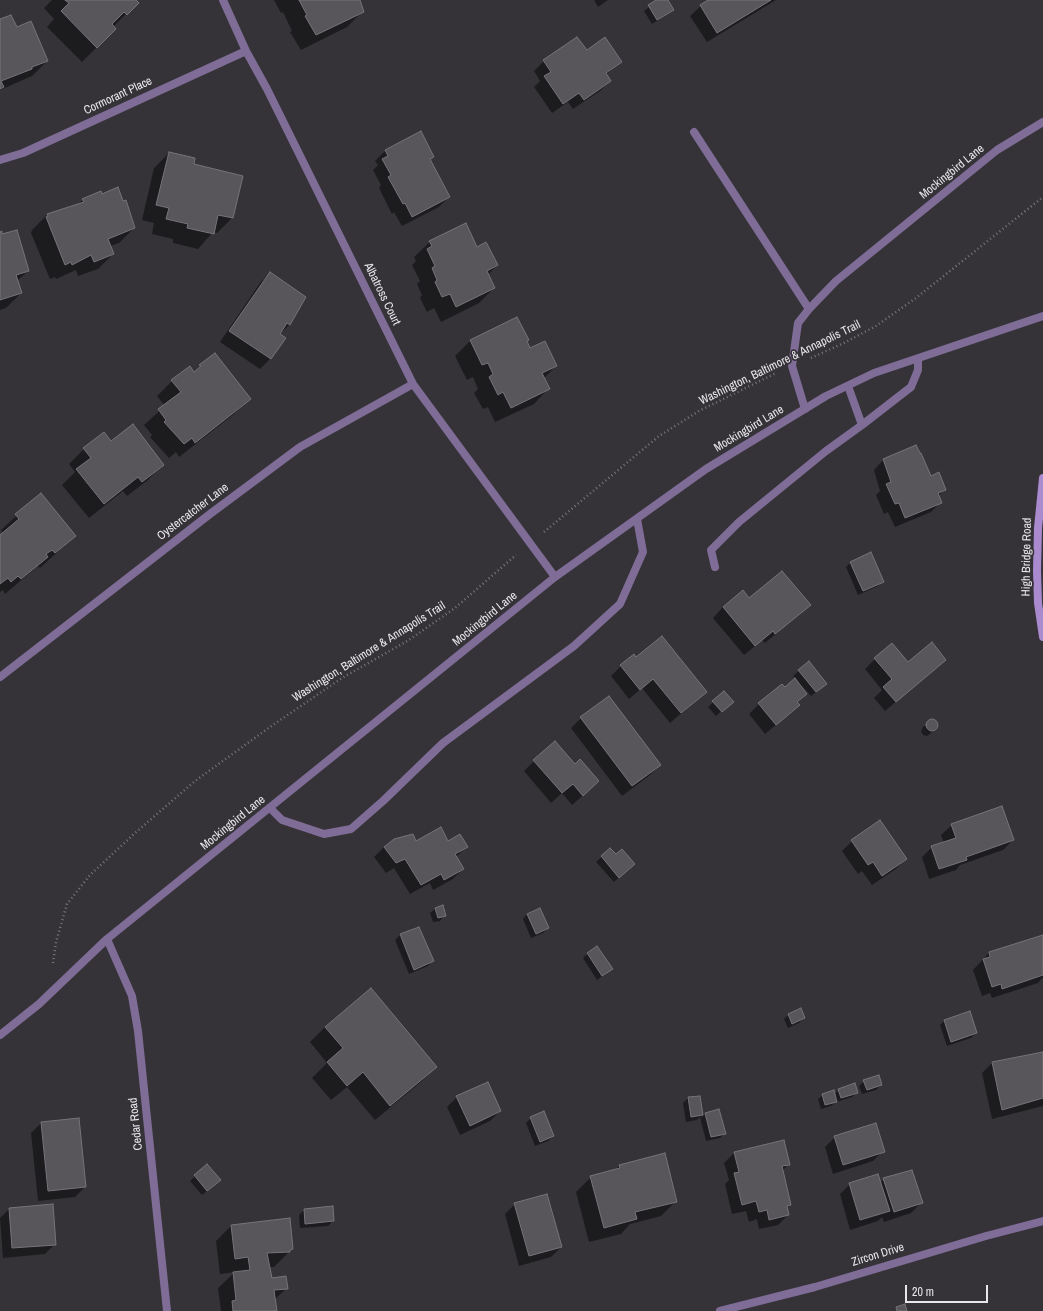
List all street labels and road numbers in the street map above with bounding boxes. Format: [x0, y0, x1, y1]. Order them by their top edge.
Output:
street label: Cormorant Place [82, 74, 154, 118]
street label: Mockingbird Lane [917, 142, 987, 202]
street label: Albatross Court [361, 260, 403, 328]
street label: Washington, Baltimore & Annapolis Trail [697, 318, 863, 408]
street label: Mockingbird Lane [712, 403, 786, 455]
street label: Oystercatcher Lane [154, 480, 232, 544]
street label: High Bridge Road [1019, 517, 1035, 597]
street label: Mockingbird Lane [450, 589, 520, 649]
street label: Washington, Baltimore & Annapolis Trail [290, 599, 448, 705]
street label: Mockingbird Lane [198, 793, 268, 853]
street label: Cedar Road [126, 1097, 146, 1151]
street label: Zircon Drive [850, 1240, 906, 1270]

